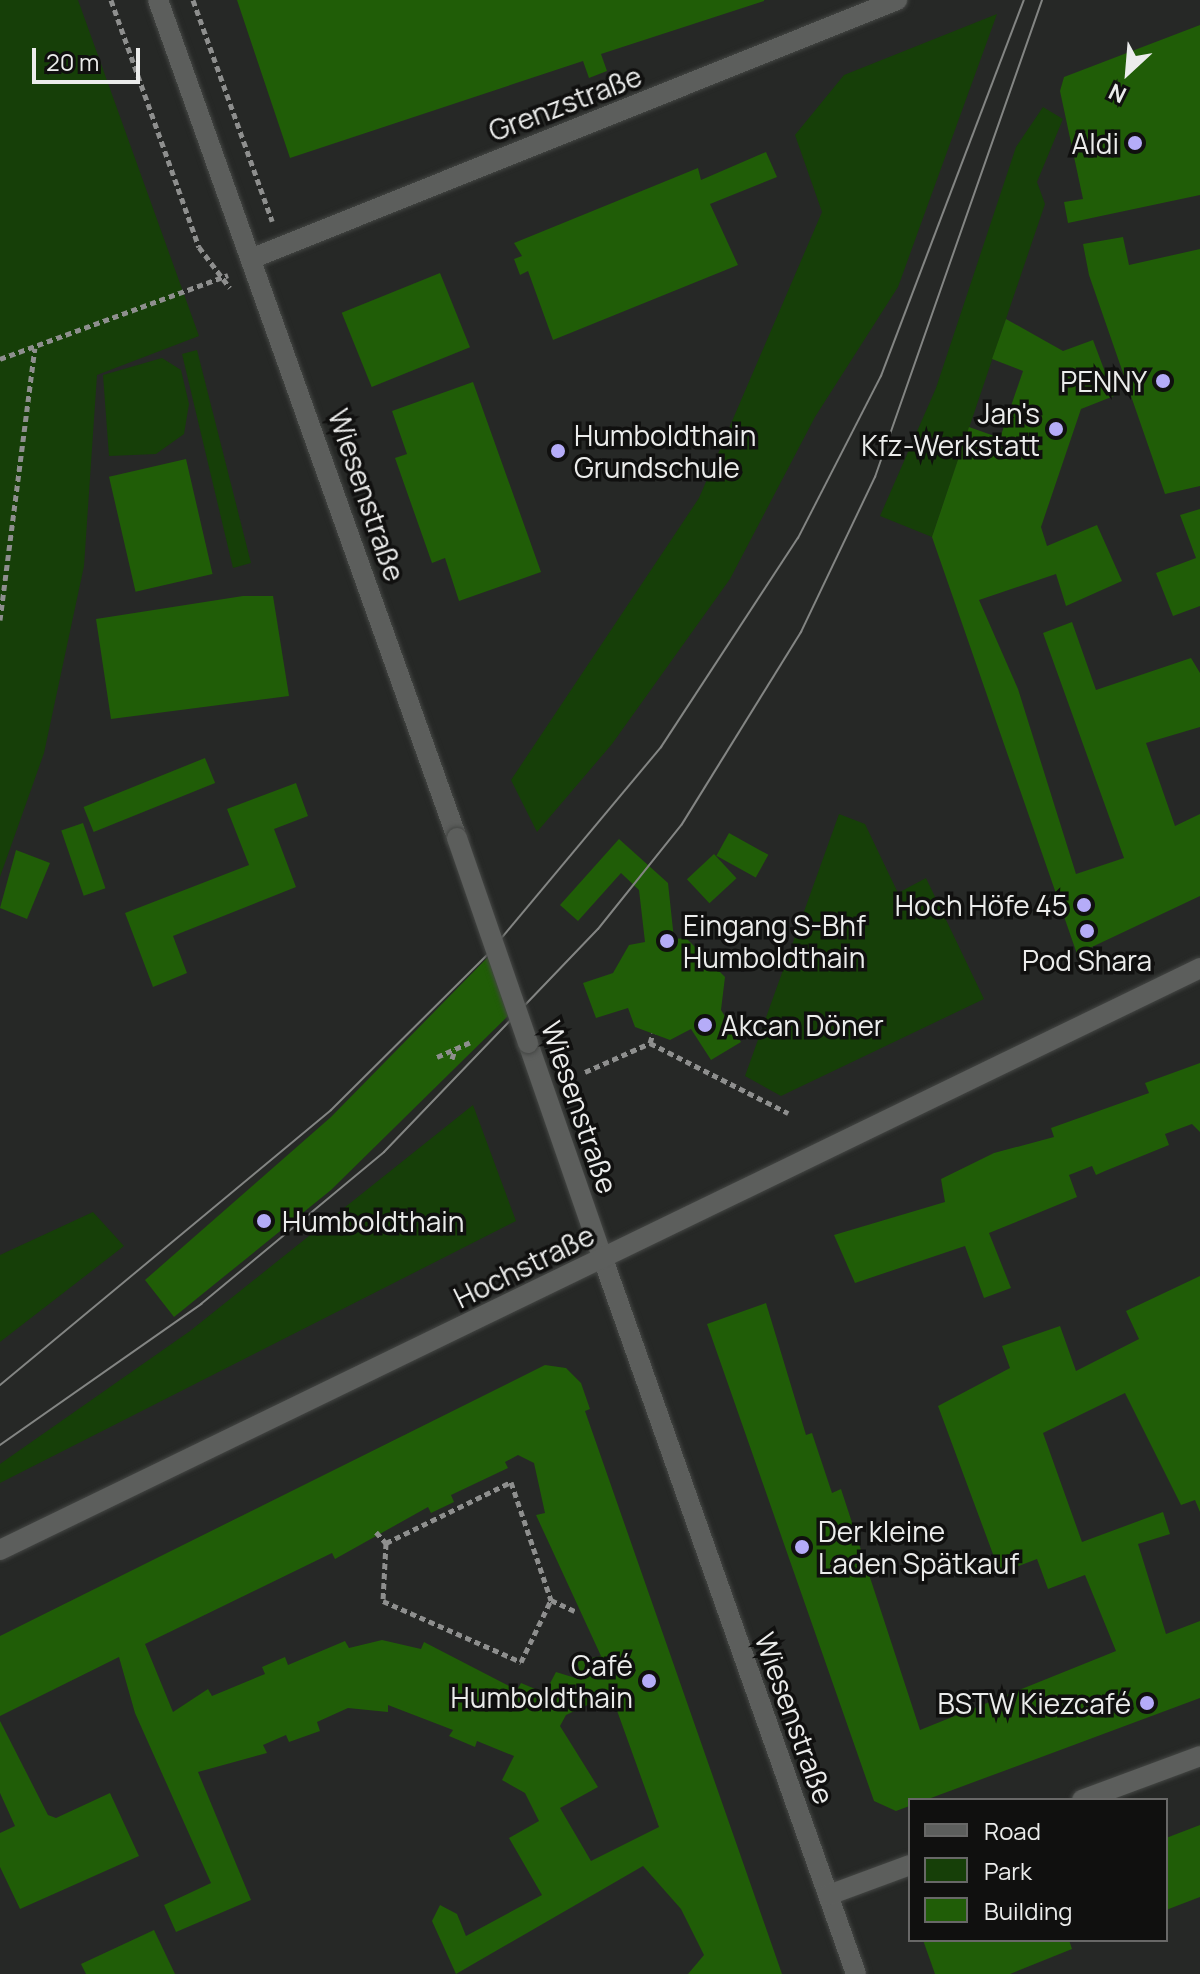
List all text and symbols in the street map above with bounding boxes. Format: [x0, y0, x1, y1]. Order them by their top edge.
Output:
scale bar [36, 32, 144, 82]
north arrow [1088, 32, 1168, 112]
text: 20 m [46, 45, 99, 78]
street label: Grenzstraße [484, 58, 646, 148]
text: N [1104, 77, 1131, 111]
place label: Aldi [1072, 126, 1119, 160]
marker: Aldi [1126, 134, 1144, 152]
place label: PENNY [1060, 364, 1147, 398]
marker: PENNY [1154, 372, 1172, 390]
place label: Jan's Kfz-Werkstatt [861, 396, 1040, 462]
street label: Wiesenstraße [322, 404, 412, 586]
place label: Humboldthain Grundschule [574, 418, 756, 484]
marker: Jan's Kfz-Werkstatt [1047, 420, 1065, 438]
marker: Humboldthain Grundschule [549, 442, 567, 460]
place label: Hoch Höfe 45 [895, 888, 1068, 922]
marker: Hoch Höfe 45 [1075, 896, 1093, 914]
place label: Eingang S-Bhf Humboldthain [683, 908, 866, 974]
marker: Pod Shara [1078, 922, 1096, 940]
marker: Eingang S-Bhf Humboldthain [658, 932, 676, 950]
place label: Pod Shara [1022, 943, 1152, 977]
place label: Akcan Döner [721, 1008, 884, 1042]
street label: Wiesenstraße [535, 1016, 625, 1198]
marker: Akcan Döner [696, 1016, 714, 1034]
place label: Humboldthain [282, 1204, 464, 1238]
marker: Humboldthain [253, 1210, 275, 1232]
street label: Hochstraße [448, 1218, 600, 1314]
place label: Der kleine Laden Spätkauf [818, 1514, 1019, 1580]
marker: Der kleine Laden Spätkauf [793, 1538, 811, 1556]
street label: Wiesenstraße [748, 1628, 842, 1808]
place label: Café Humboldthain [451, 1648, 633, 1714]
marker: Café Humboldthain [640, 1672, 658, 1690]
place label: BSTW Kiezcafé [938, 1686, 1131, 1720]
marker: BSTW Kiezcafé [1138, 1694, 1156, 1712]
legend [908, 1798, 1168, 1942]
text: Road [984, 1814, 1041, 1847]
text: Park [984, 1854, 1032, 1887]
text: Building [984, 1894, 1072, 1927]

